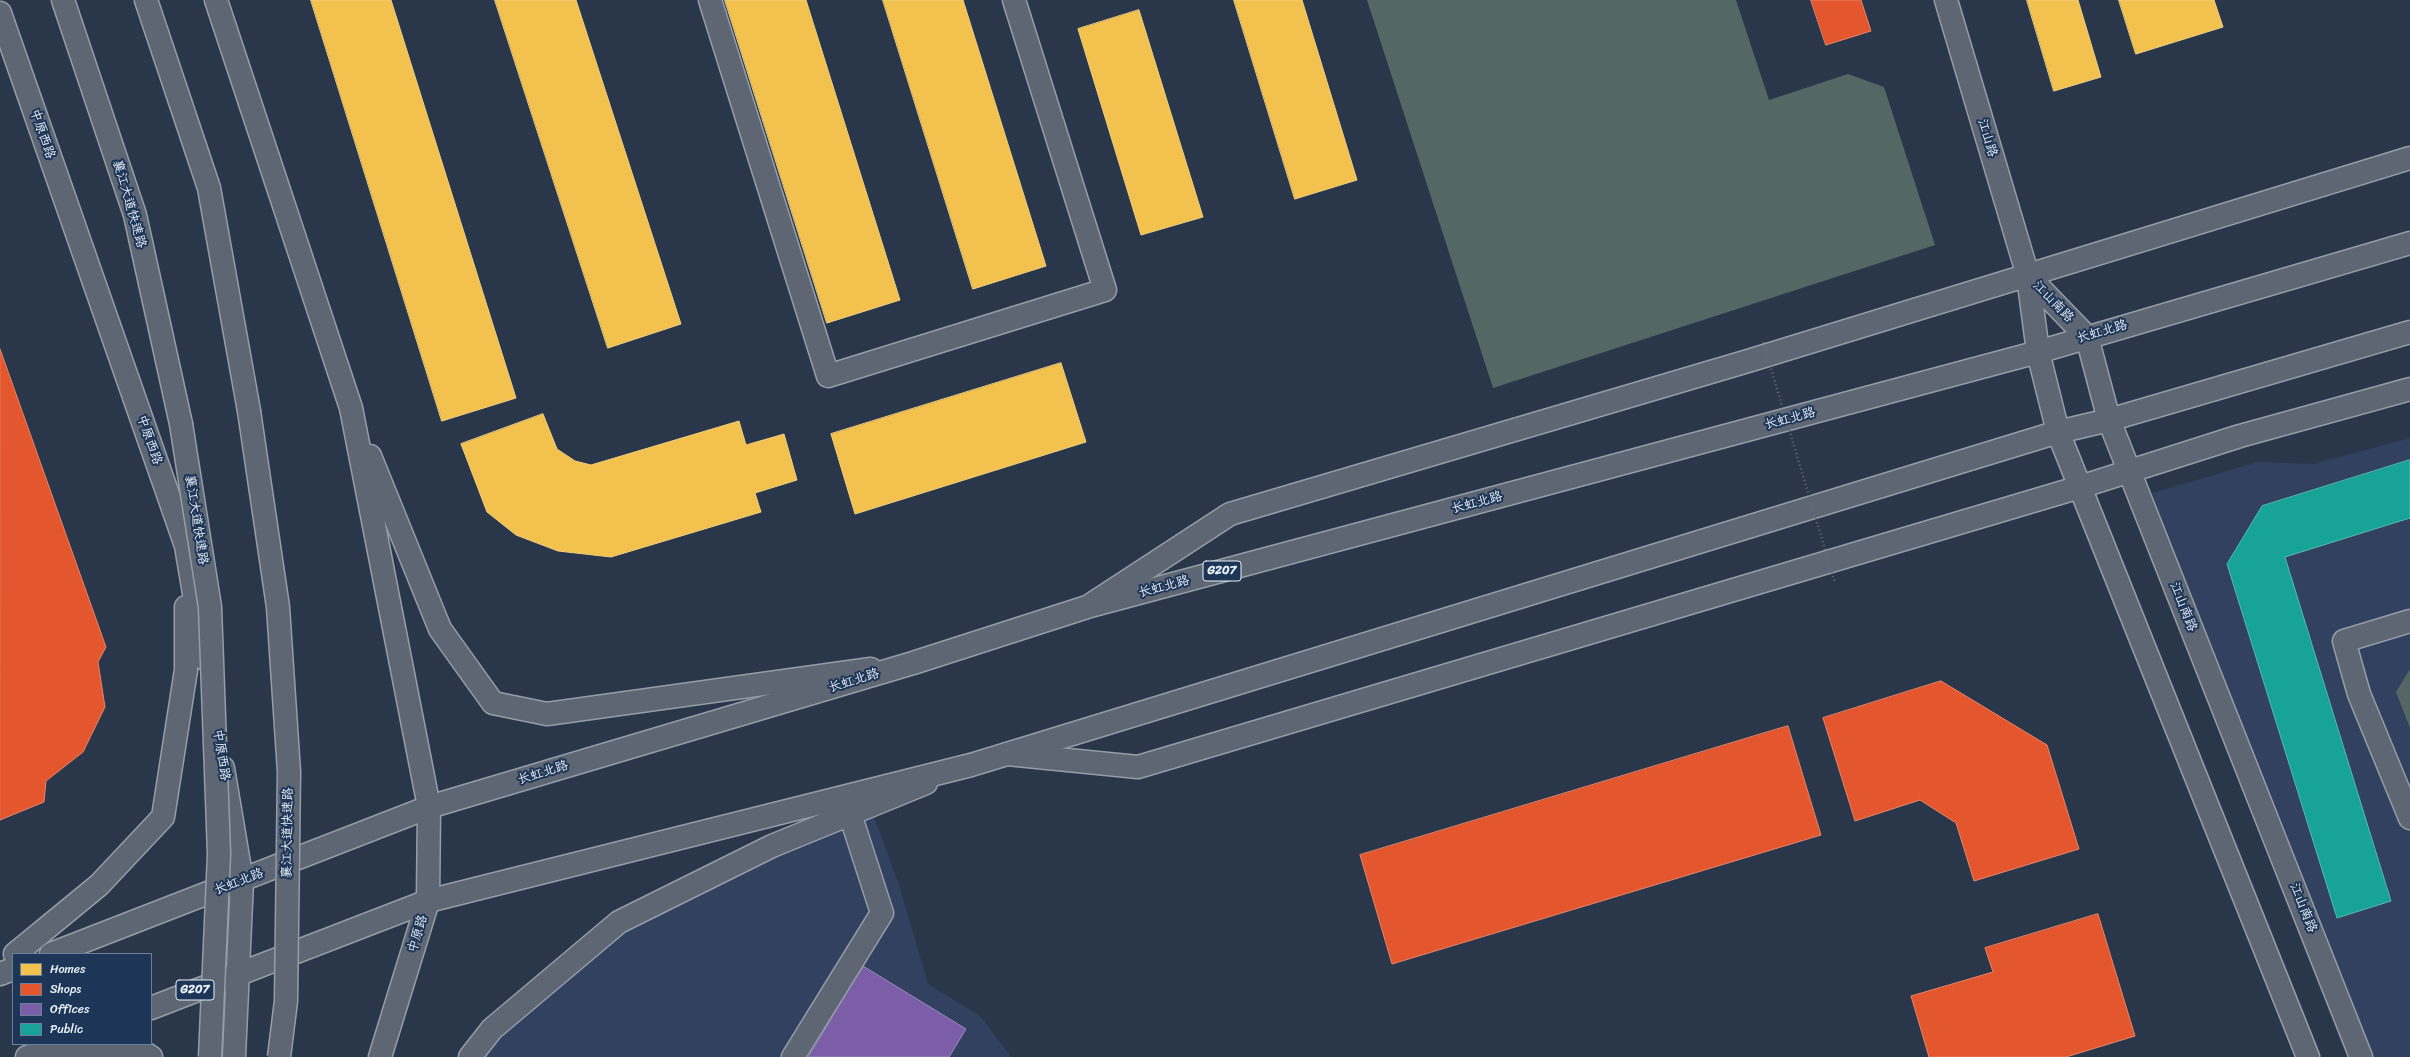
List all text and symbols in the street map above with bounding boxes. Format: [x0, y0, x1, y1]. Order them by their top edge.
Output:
street label: 中原西路 [26, 107, 58, 161]
street label: 江山路 [1974, 117, 2000, 159]
street label: 襄江大道快速路 [109, 158, 149, 250]
street label: 江山南路 [2029, 278, 2077, 326]
street label: 长虹北路 [2075, 317, 2129, 347]
street label: 长虹北路 [1763, 405, 1817, 433]
street label: 中原西路 [133, 413, 165, 467]
street label: 襄江大道快速路 [181, 474, 211, 566]
street label: 长虹北路 [1450, 489, 1504, 517]
road number: G207 [1203, 561, 1241, 581]
street label: 长虹北路 [1137, 573, 1191, 601]
street label: 江山南路 [2166, 580, 2200, 634]
street label: 长虹北路 [827, 666, 881, 696]
street label: 中原西路 [209, 728, 233, 782]
street label: 长虹北路 [516, 758, 570, 788]
street label: 襄江大道快速路 [279, 787, 297, 879]
street label: 长虹北路 [212, 865, 266, 899]
street label: 江山南路 [2286, 881, 2320, 935]
street label: 中原路 [405, 913, 431, 955]
legend [12, 953, 152, 1045]
text: Homes [50, 958, 86, 980]
text: Shops [50, 978, 81, 1000]
road number: G207 [176, 980, 214, 1000]
text: Offices [50, 998, 89, 1020]
text: Public [50, 1018, 83, 1040]

